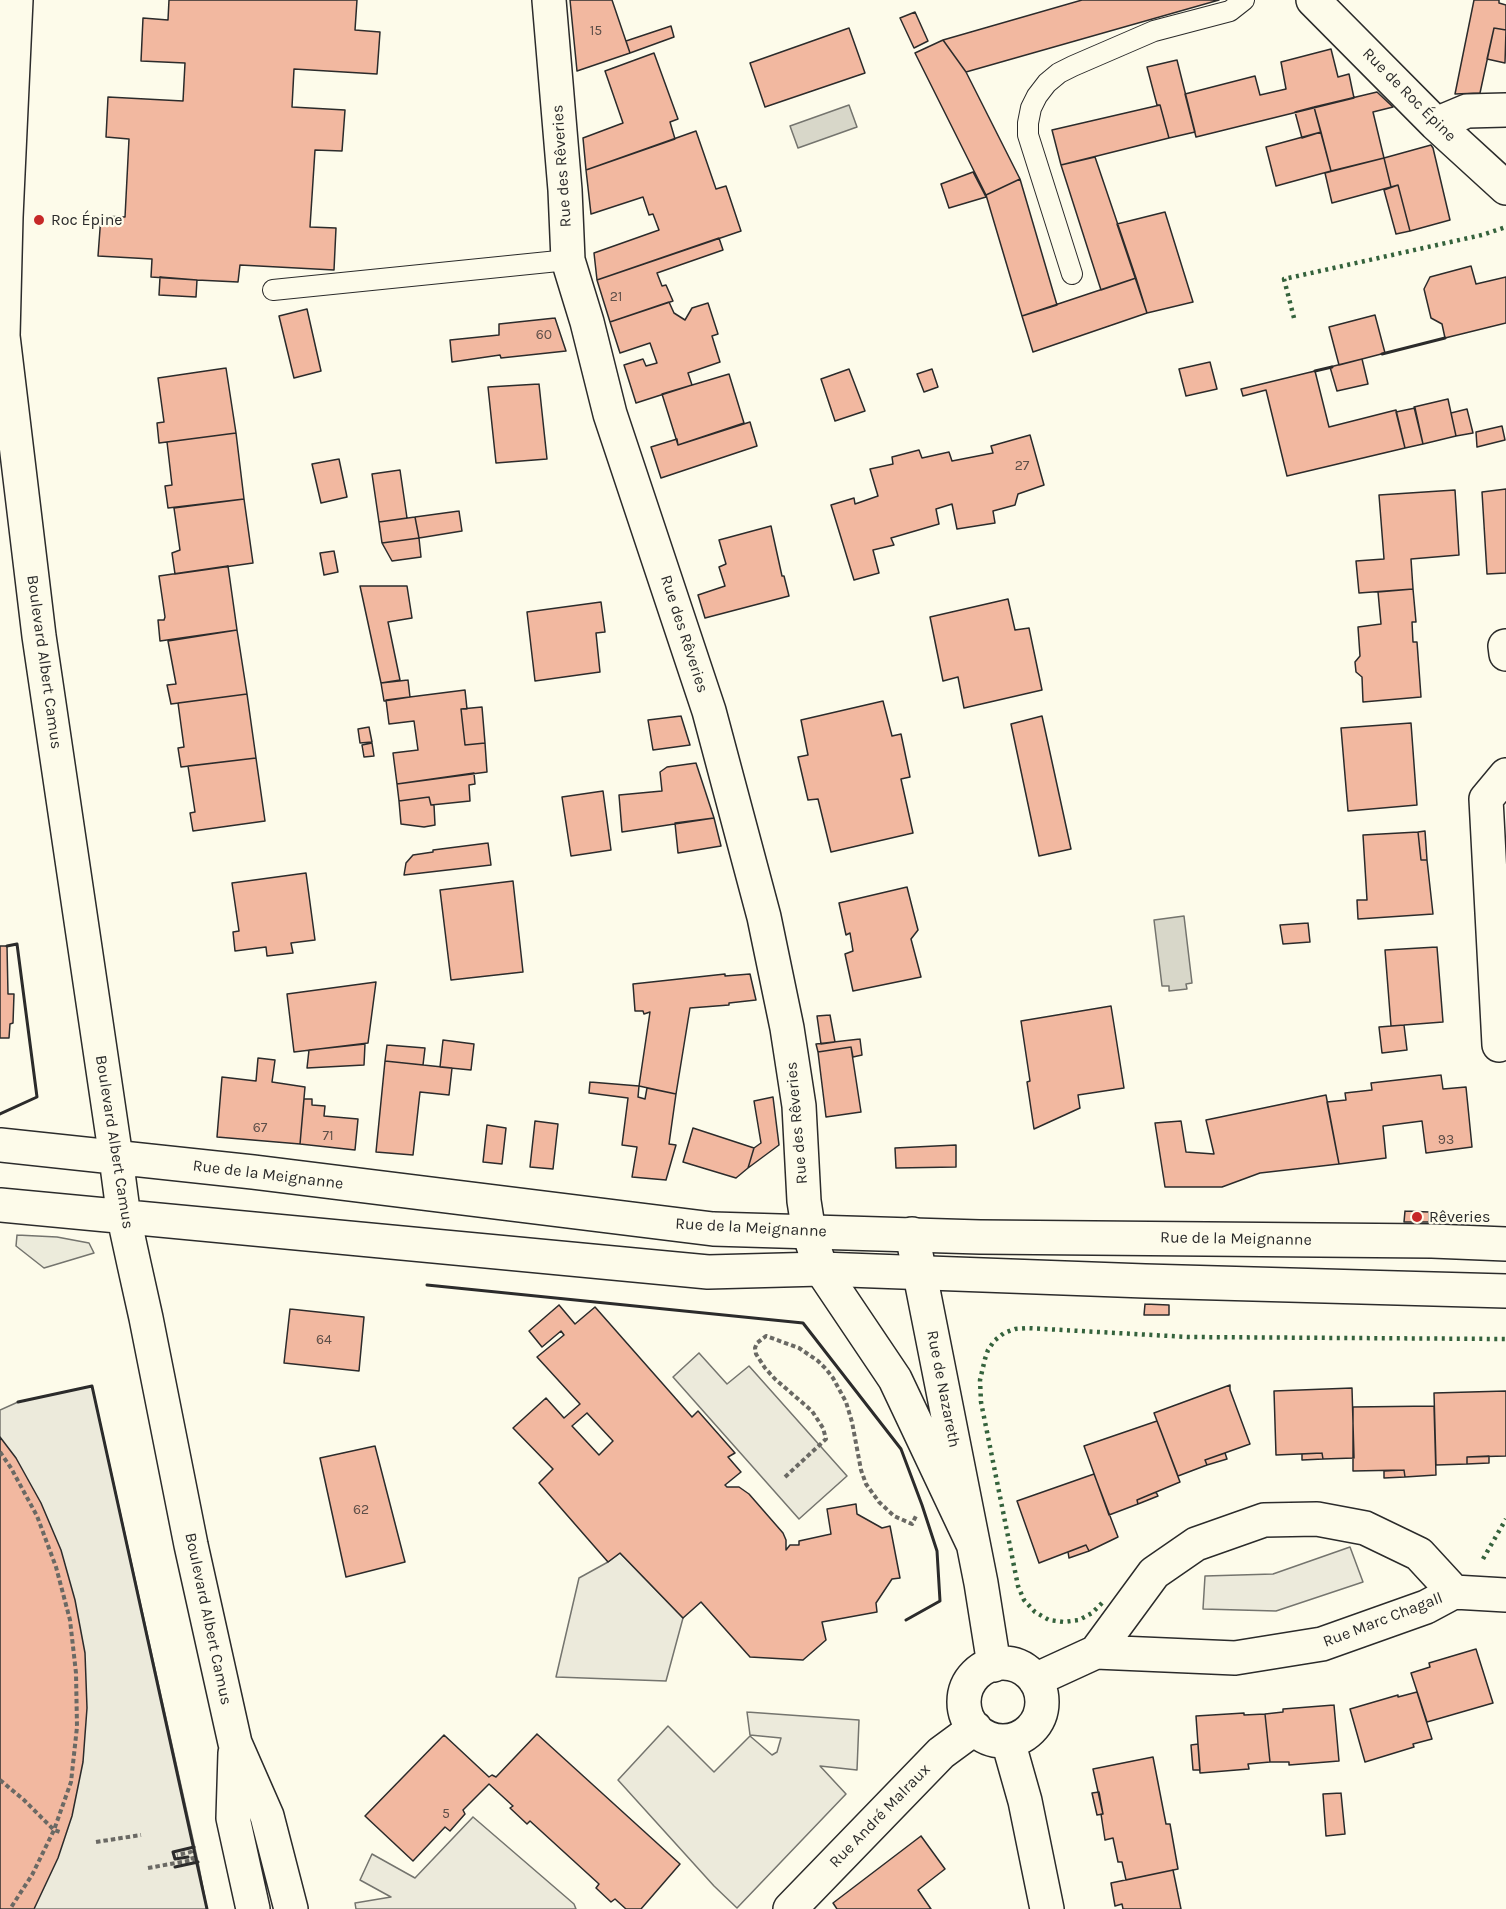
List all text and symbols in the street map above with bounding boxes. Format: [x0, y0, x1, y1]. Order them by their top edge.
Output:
house number: 15 [590, 23, 602, 39]
street label: Rue de Roc Épine [1358, 44, 1460, 146]
street label: Rue des Rêveries [548, 104, 576, 228]
place label: Roc Épine [51, 210, 123, 230]
marker: Roc Épine [32, 213, 46, 227]
house number: 21 [610, 289, 622, 305]
house number: 60 [536, 327, 552, 343]
house number: 27 [1015, 458, 1029, 474]
street label: Rue des Rêveries [656, 573, 712, 695]
street label: Boulevard Albert Camus [22, 574, 66, 750]
street label: Boulevard Albert Camus [91, 1054, 137, 1230]
street label: Rue des Rêveries [782, 1061, 812, 1185]
house number: 67 [253, 1120, 267, 1136]
house number: 71 [322, 1128, 334, 1144]
house number: 93 [1438, 1132, 1454, 1148]
street label: Rue de la Meignanne [192, 1156, 344, 1194]
place label: Rêveries [1429, 1207, 1490, 1227]
marker: Rêveries [1410, 1210, 1424, 1224]
street label: Rue de la Meignanne [675, 1214, 827, 1242]
street label: Rue de la Meignanne [1160, 1228, 1312, 1250]
street label: Rue de Nazareth [922, 1329, 964, 1449]
house number: 64 [316, 1332, 332, 1348]
house number: 62 [353, 1502, 369, 1518]
street label: Boulevard Albert Camus [180, 1531, 236, 1707]
street label: Rue Marc Chagall [1320, 1588, 1446, 1652]
street label: Rue André Malraux [826, 1760, 934, 1872]
house number: 5 [442, 1806, 450, 1822]

